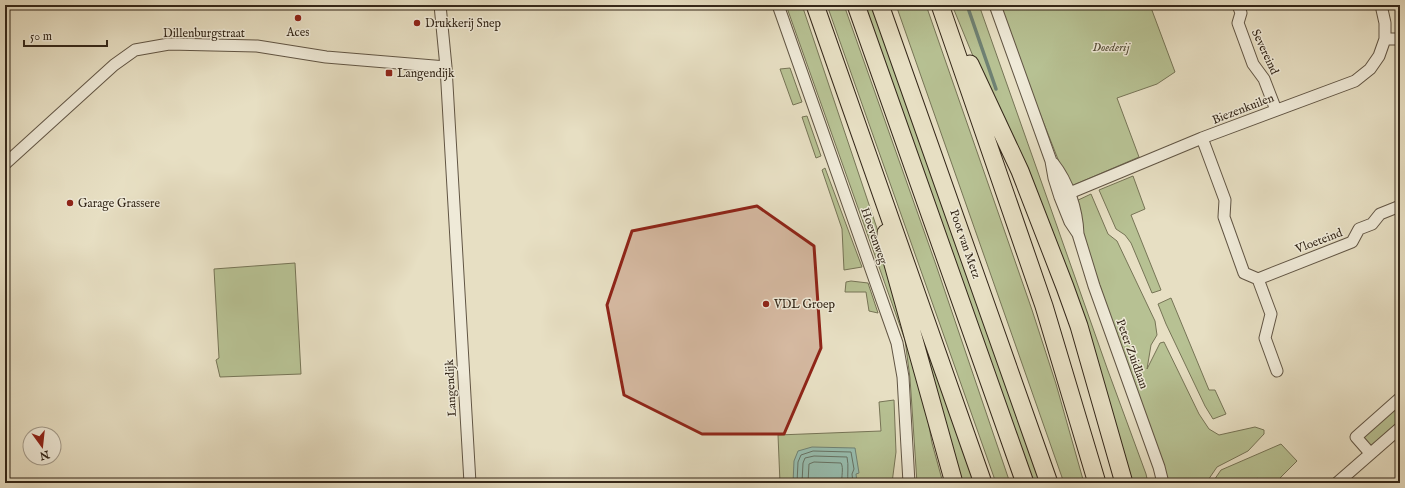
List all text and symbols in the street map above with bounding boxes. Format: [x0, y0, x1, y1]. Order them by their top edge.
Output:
marker: Aces [293, 13, 303, 23]
place label: Drukkerij Snep [425, 16, 502, 32]
marker: Drukkerij Snep [412, 18, 422, 28]
scale bar [24, 22, 107, 48]
place label: Aces [286, 25, 310, 40]
street label: Dillenburgstraat [163, 26, 245, 41]
street label: Severeind [1248, 27, 1282, 78]
text: 50 m [30, 29, 52, 44]
park label: Doederij [1092, 40, 1131, 55]
place label: Langendijk [397, 66, 455, 81]
marker: Langendijk [384, 68, 394, 78]
street label: Biezenkuilen [1210, 90, 1277, 128]
place label: Garage Grassere [78, 196, 160, 211]
marker: Garage Grassere [65, 198, 75, 208]
street label: Hoevenweg [857, 206, 891, 267]
street label: Poot van Metz [946, 207, 984, 281]
street label: Vloeteind [1292, 225, 1345, 257]
place label: VDL Groep [773, 297, 835, 313]
marker: VDL Groep [761, 299, 771, 309]
street label: Peter Zuidlaan [1112, 317, 1152, 392]
street label: Langendijk [442, 358, 460, 417]
north arrow [22, 426, 62, 466]
text: N [37, 446, 52, 463]

